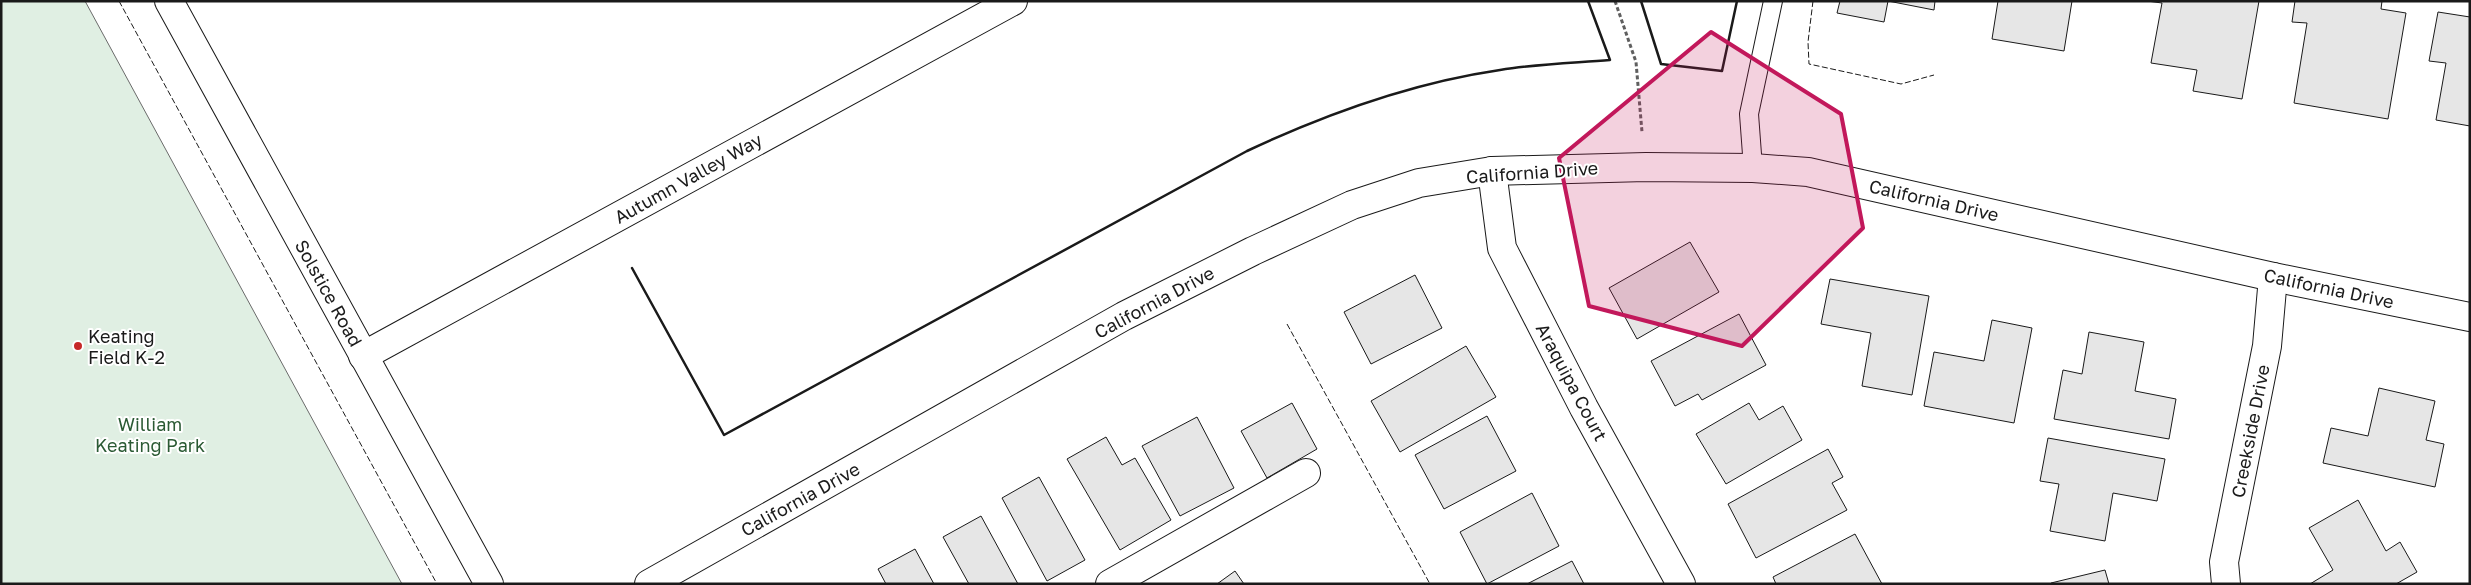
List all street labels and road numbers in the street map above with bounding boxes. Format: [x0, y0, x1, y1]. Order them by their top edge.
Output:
street label: Autumn Valley Way [610, 128, 766, 228]
street label: California Drive [1465, 156, 1599, 188]
street label: California Drive [1867, 174, 2001, 226]
street label: Solstice Road [291, 236, 367, 350]
street label: California Drive [1090, 261, 1218, 343]
street label: California Drive [2262, 263, 2396, 313]
street label: Araquipa Court [1532, 319, 1612, 445]
street label: Creekside Drive [2226, 363, 2274, 499]
street label: California Drive [737, 457, 863, 541]

